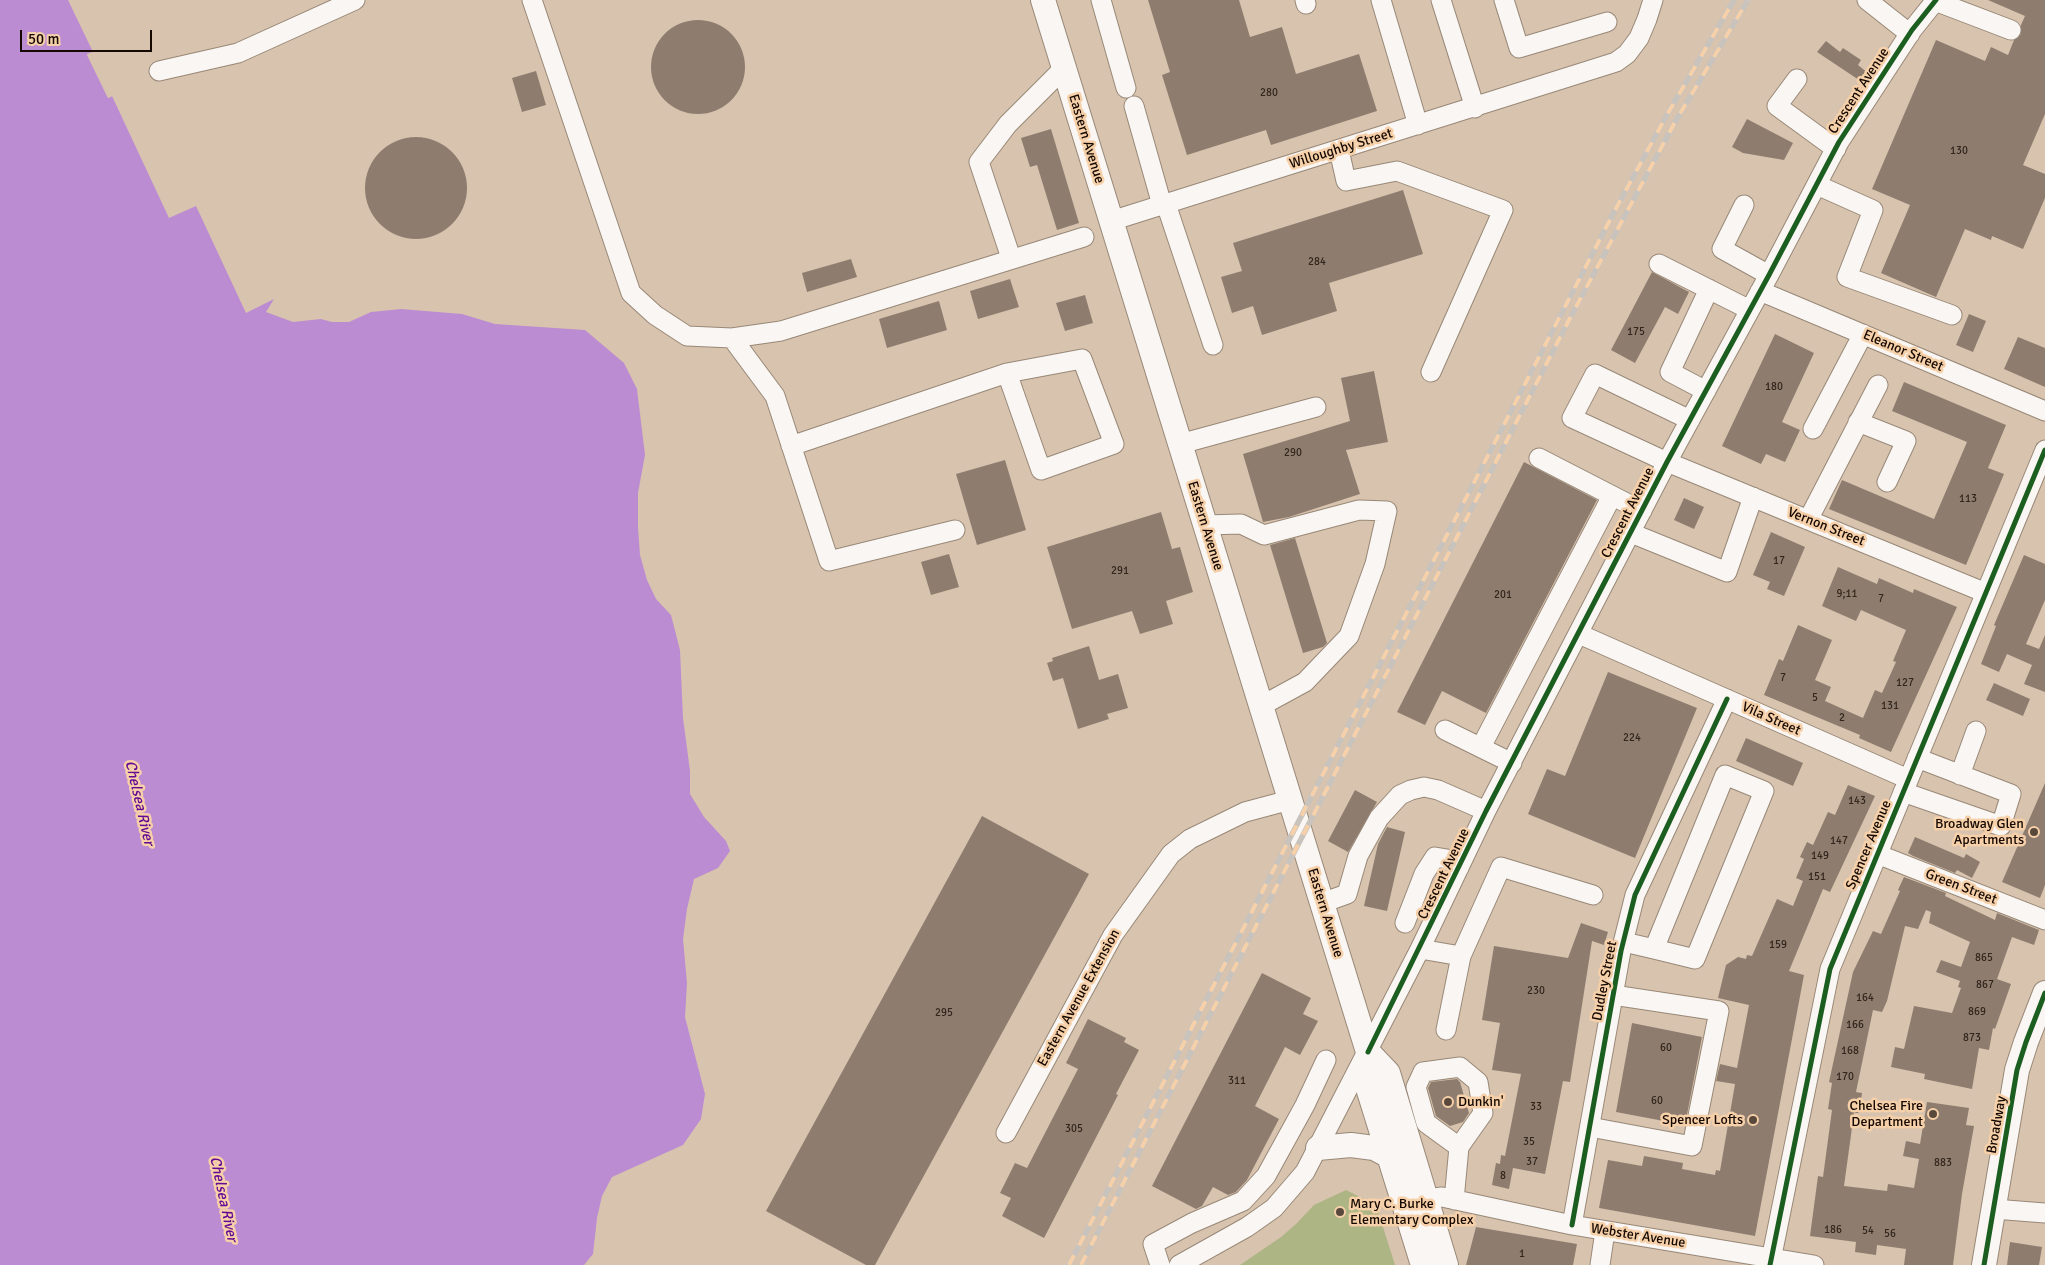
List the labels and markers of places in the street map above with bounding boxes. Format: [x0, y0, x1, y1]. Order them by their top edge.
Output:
place label: Broadway Glen Apartments [1935, 816, 2024, 849]
marker: Broadway Glen Apartments [2028, 826, 2040, 838]
place label: Dunkin' [1458, 1094, 1504, 1110]
marker: Dunkin' [1442, 1096, 1454, 1108]
place label: Chelsea Fire Department [1850, 1098, 1923, 1130]
marker: Chelsea Fire Department [1927, 1108, 1939, 1120]
place label: Spencer Lofts [1662, 1112, 1743, 1128]
marker: Spencer Lofts [1747, 1114, 1759, 1126]
place label: Mary C. Burke Elementary Complex [1350, 1196, 1473, 1228]
marker: Mary C. Burke Elementary Complex [1334, 1206, 1346, 1218]

